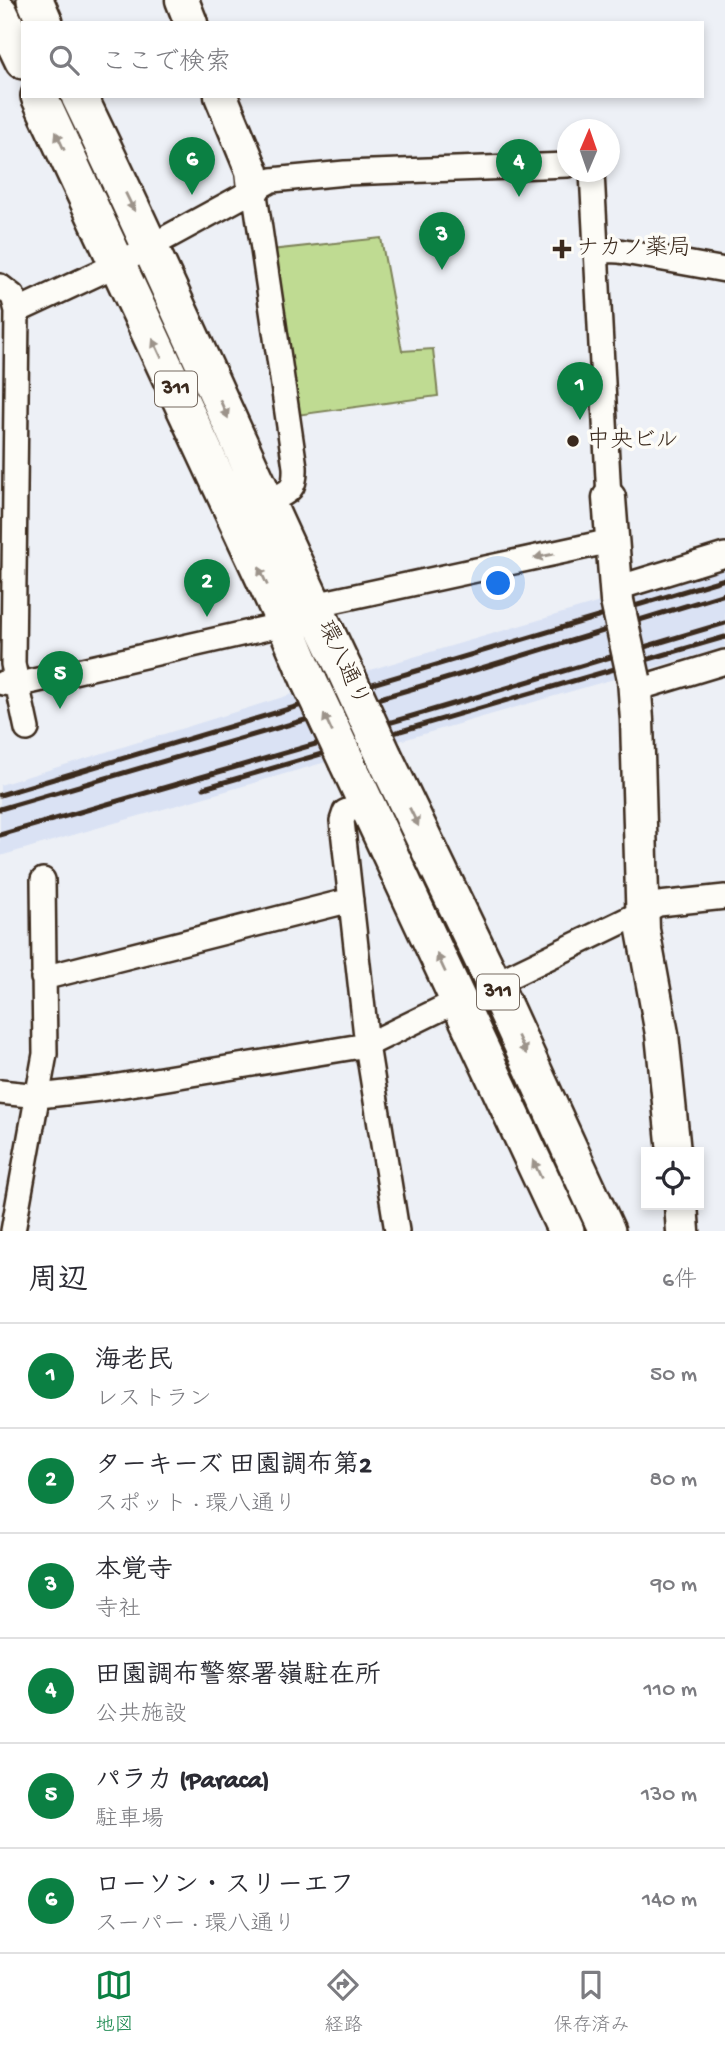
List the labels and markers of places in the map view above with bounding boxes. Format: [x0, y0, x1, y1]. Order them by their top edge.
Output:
pin: 6 [169, 137, 215, 195]
pin: 4 [496, 139, 542, 197]
pin: 3 [419, 212, 465, 270]
place label: ナカノ薬局 [576, 235, 691, 263]
marker: ナカノ薬局 [554, 241, 570, 257]
pin: 1 [557, 362, 603, 420]
place label: 中央ビル [587, 427, 679, 455]
marker: 中央ビル [565, 433, 581, 449]
pin: 2 [184, 559, 230, 617]
pin: 5 [37, 651, 83, 709]

